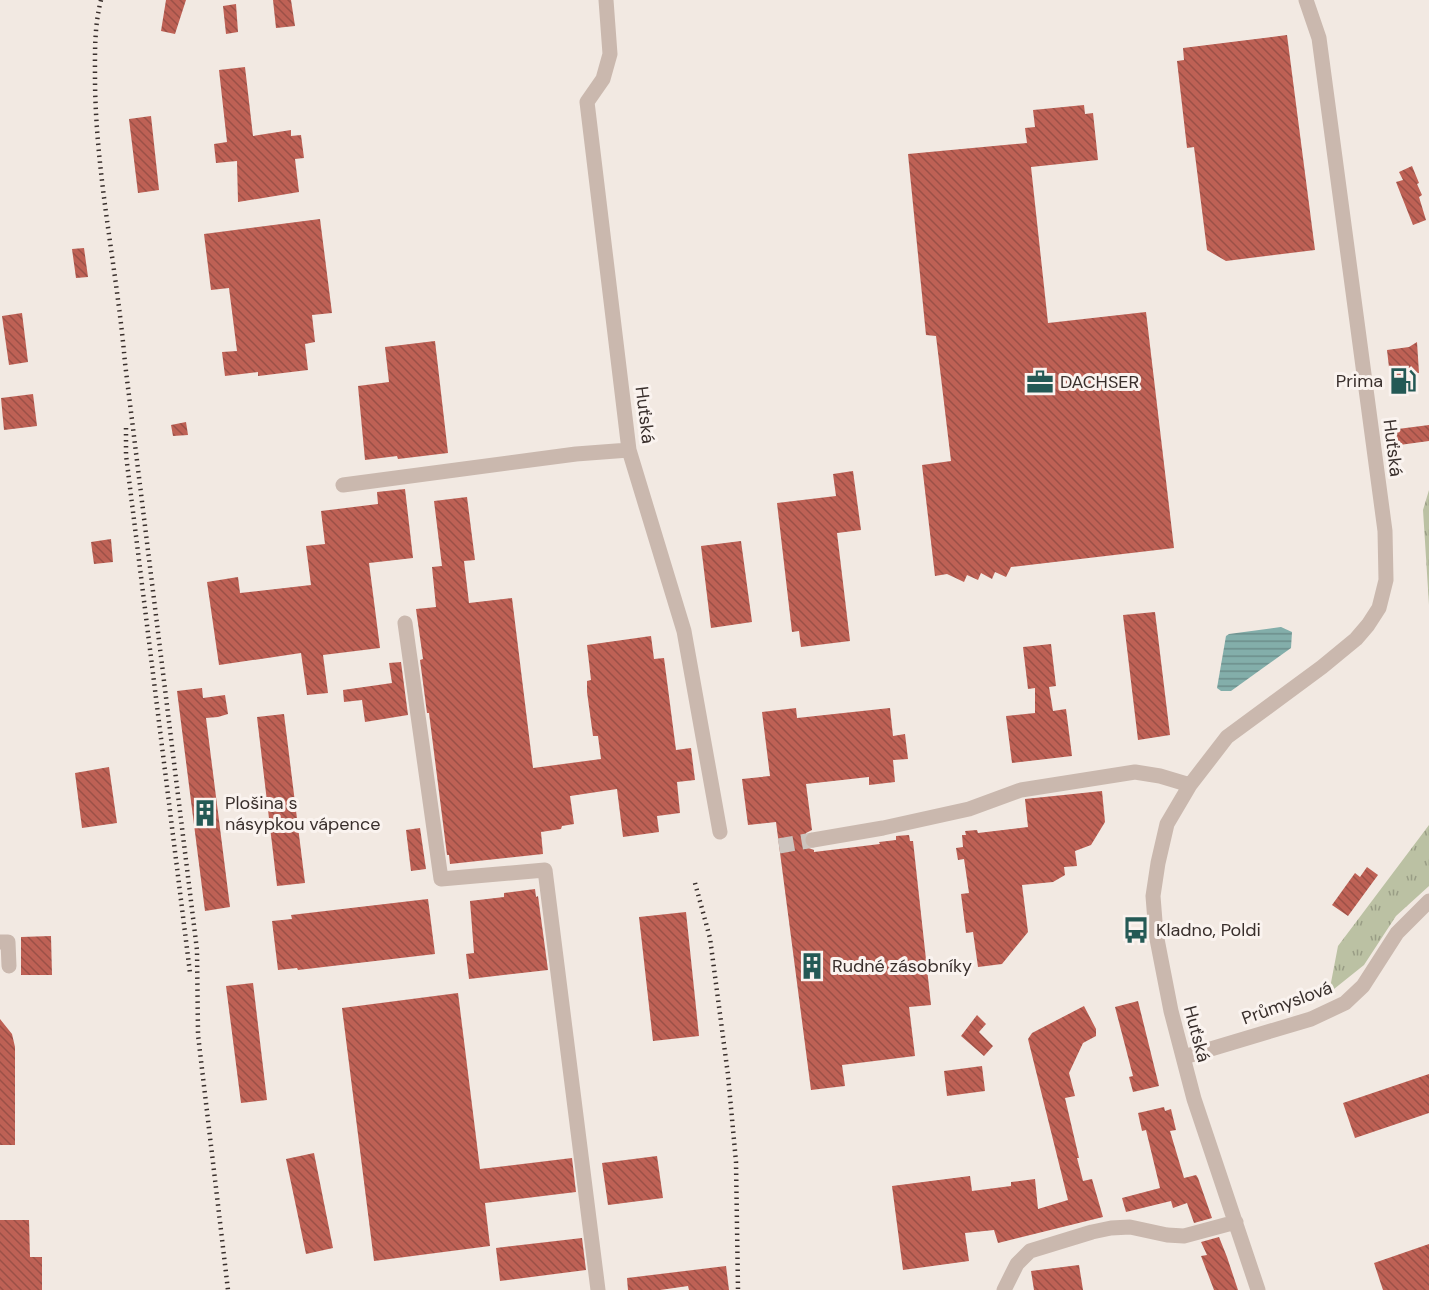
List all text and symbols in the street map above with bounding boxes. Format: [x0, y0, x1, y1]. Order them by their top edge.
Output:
fuel station icon: Prima [1388, 366, 1418, 396]
office icon: DACHSER [1025, 367, 1055, 397]
place label: Prima [1336, 369, 1383, 393]
place label: DACHSER [1060, 370, 1139, 394]
street label: Huťská [630, 385, 660, 445]
street label: Huťská [1378, 418, 1408, 478]
place label: Plošina s násypkou vápence [225, 791, 380, 836]
building icon: Plošina s násypkou vápence [190, 798, 220, 828]
bus stop icon: Kladno, Poldi [1121, 915, 1151, 945]
place label: Kladno, Poldi [1156, 918, 1261, 942]
building icon: Rudné zásobníky [797, 951, 827, 981]
place label: Rudné zásobníky [832, 954, 972, 978]
street label: Průmyslová [1238, 976, 1336, 1030]
street label: Huťská [1178, 1003, 1216, 1065]

